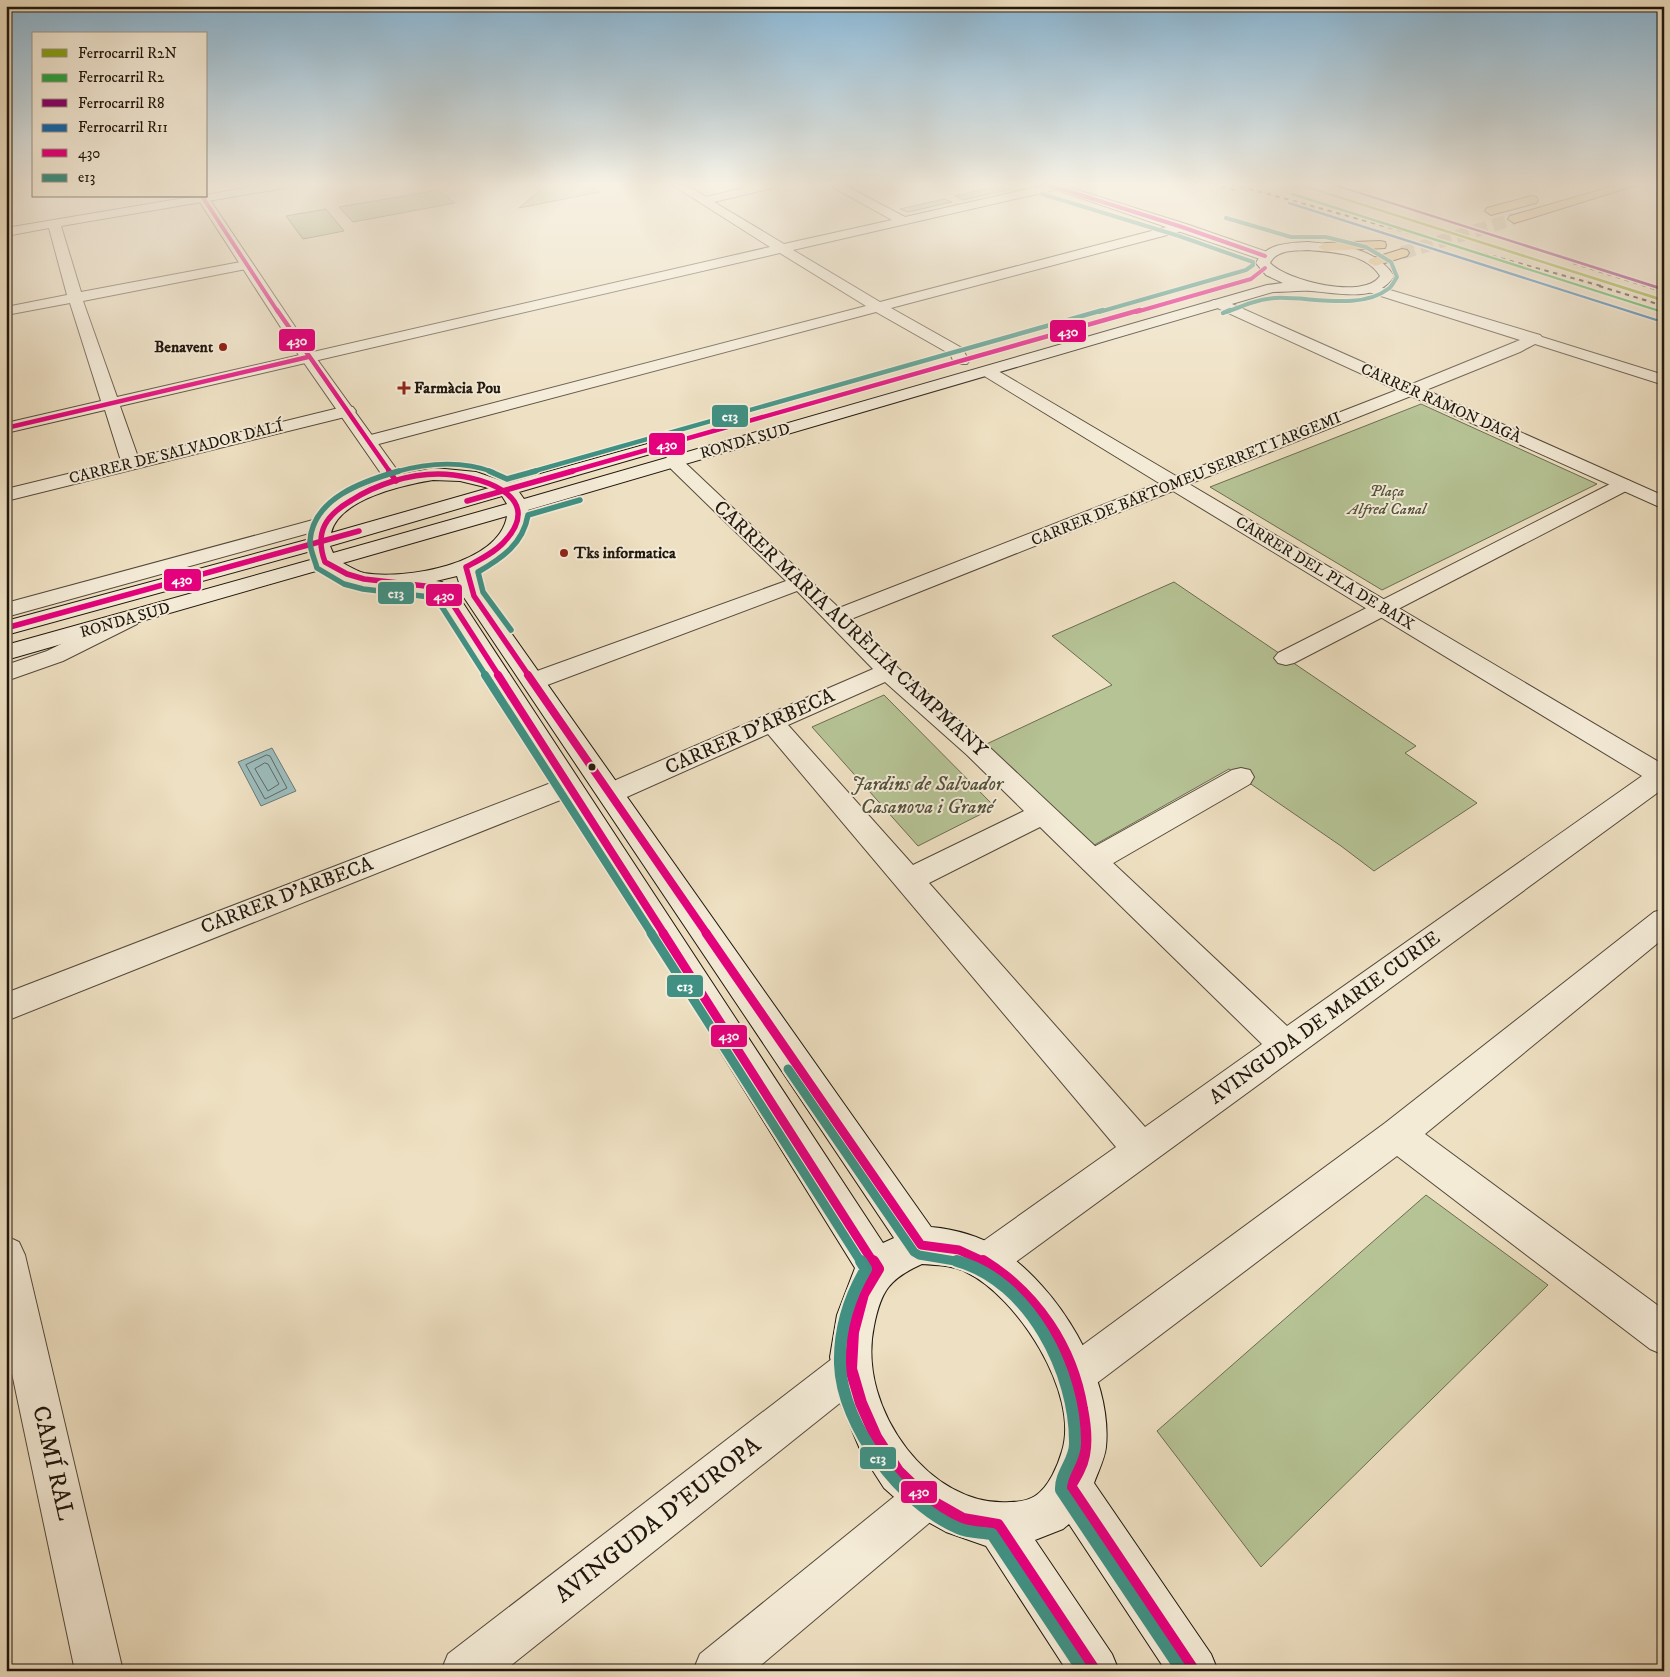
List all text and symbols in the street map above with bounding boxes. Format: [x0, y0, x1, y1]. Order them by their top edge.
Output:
legend [32, 32, 208, 198]
text: Ferrocarril R2N [78, 44, 177, 63]
text: Ferrocarril R2 [78, 68, 165, 87]
text: Ferrocarril R8 [78, 94, 165, 113]
text: Ferrocarril R11 [78, 118, 168, 137]
text: 430 [78, 144, 100, 163]
text: e13 [78, 168, 95, 187]
line badge: 430 [1049, 319, 1087, 343]
text: 430 [1057, 323, 1079, 341]
line badge: 430 [278, 328, 316, 352]
text: 430 [286, 332, 308, 350]
place label: Benavent [154, 337, 214, 357]
marker: Benavent [217, 341, 229, 353]
street label: CARRER RAMON DAGÀ [1358, 359, 1525, 448]
place label: Farmàcia Pou [414, 378, 501, 398]
marker: Farmàcia Pou [398, 382, 410, 394]
line badge: e13 [711, 404, 749, 428]
street label: CARRER DE BARTOMEU SERRET I ARGEMI [1028, 407, 1344, 551]
text: e13 [722, 408, 738, 426]
street label: CARRER DE SALVADOR DALÍ [67, 415, 287, 488]
street label: RONDA SUD [698, 419, 792, 463]
line badge: 430 [648, 432, 686, 456]
text: 430 [656, 436, 678, 454]
park label: Plaça Alfred Canal [1346, 481, 1428, 519]
street label: CARRER MARIA AURÈLIA CAMPMANY [708, 495, 992, 763]
street label: CARRER DEL PLA DE BAIX [1232, 512, 1418, 635]
place label: Tks informatica [573, 543, 677, 563]
marker: Tks informatica [558, 547, 570, 559]
line badge: 430 [163, 568, 202, 592]
text: 430 [171, 571, 193, 589]
line badge: e13 [377, 581, 415, 605]
line badge: 430 [425, 583, 463, 607]
text: e13 [388, 585, 404, 603]
text: 430 [433, 587, 455, 605]
street label: RONDA SUD [78, 598, 172, 642]
street label: CARRER D'ARBECA [661, 683, 839, 781]
unlabelled marker [587, 762, 597, 772]
park label: Jardins de Salvador Casanova i Grané [851, 772, 1005, 820]
street label: CARRER D'ARBECA [197, 852, 377, 940]
street label: AVINGUDA DE MARIE CURIE [1205, 926, 1445, 1110]
line badge: e13 [666, 974, 704, 998]
text: e13 [677, 978, 693, 996]
line badge: 430 [710, 1024, 748, 1048]
text: 430 [718, 1027, 740, 1045]
street label: CAMÍ RAL [25, 1403, 82, 1523]
street label: AVINGUDA D'EUROPA [549, 1430, 768, 1610]
line badge: e13 [859, 1446, 897, 1470]
text: e13 [870, 1450, 886, 1468]
line badge: 430 [900, 1480, 938, 1504]
text: 430 [908, 1483, 930, 1501]

